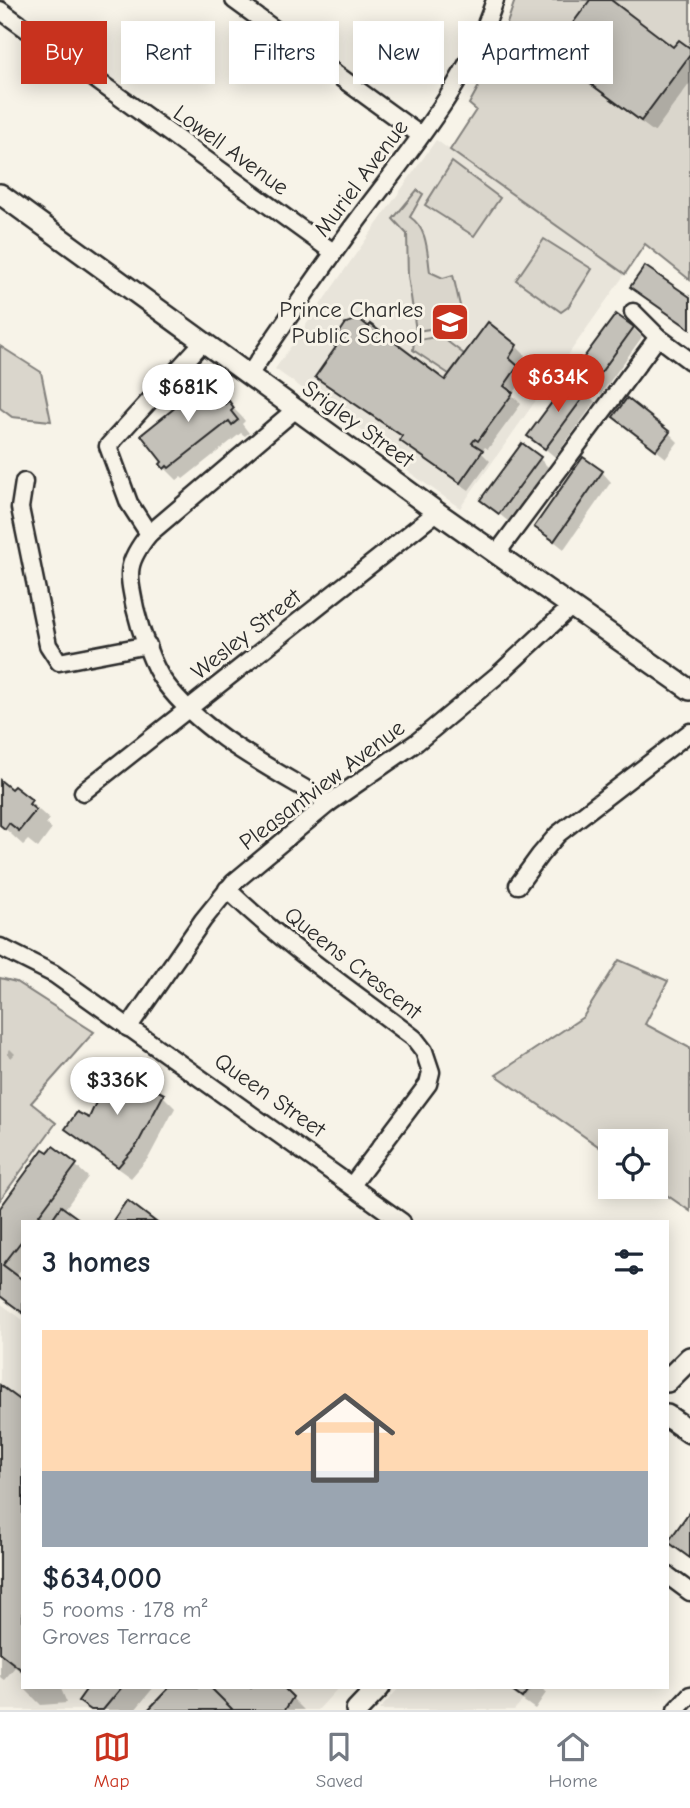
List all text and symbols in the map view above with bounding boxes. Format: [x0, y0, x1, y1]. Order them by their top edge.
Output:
chip: Buy [21, 21, 107, 84]
chip: Rent [121, 21, 215, 84]
chip: Filters [229, 21, 339, 84]
chip: New [353, 21, 444, 84]
chip: Apartment [458, 21, 613, 84]
street label: Lowell Avenue [168, 99, 294, 201]
street label: Muriel Avenue [308, 114, 414, 242]
place label: Prince Charles Public School [279, 296, 423, 349]
school or university icon: Prince Charles Public School [429, 301, 471, 343]
pin: $634K [509, 354, 607, 414]
text: $634K [528, 363, 588, 390]
pin: $681K [139, 364, 237, 424]
text: $681K [158, 373, 218, 400]
street label: Srigley Street [297, 374, 420, 474]
street label: Wesley Street [186, 582, 307, 685]
street label: Pleasantview Avenue [234, 714, 410, 856]
street label: Queens Crescent [279, 901, 428, 1026]
street label: Queen Street [209, 1047, 332, 1144]
pin: $336K [68, 1058, 166, 1117]
text: $336K [86, 1066, 148, 1093]
map controls [598, 1129, 668, 1199]
button: locate [598, 1129, 668, 1199]
icon: filters [610, 1243, 648, 1281]
text: 3 homes [42, 1245, 150, 1280]
icon: home [282, 1375, 408, 1501]
text: $634,000 [42, 1561, 162, 1596]
text: 5 rooms · 178 m² [42, 1596, 207, 1623]
text: Groves Terrace [42, 1623, 191, 1650]
tab: Map [93, 1728, 131, 1792]
tab: Saved [316, 1728, 363, 1792]
tab: Home [548, 1728, 597, 1792]

